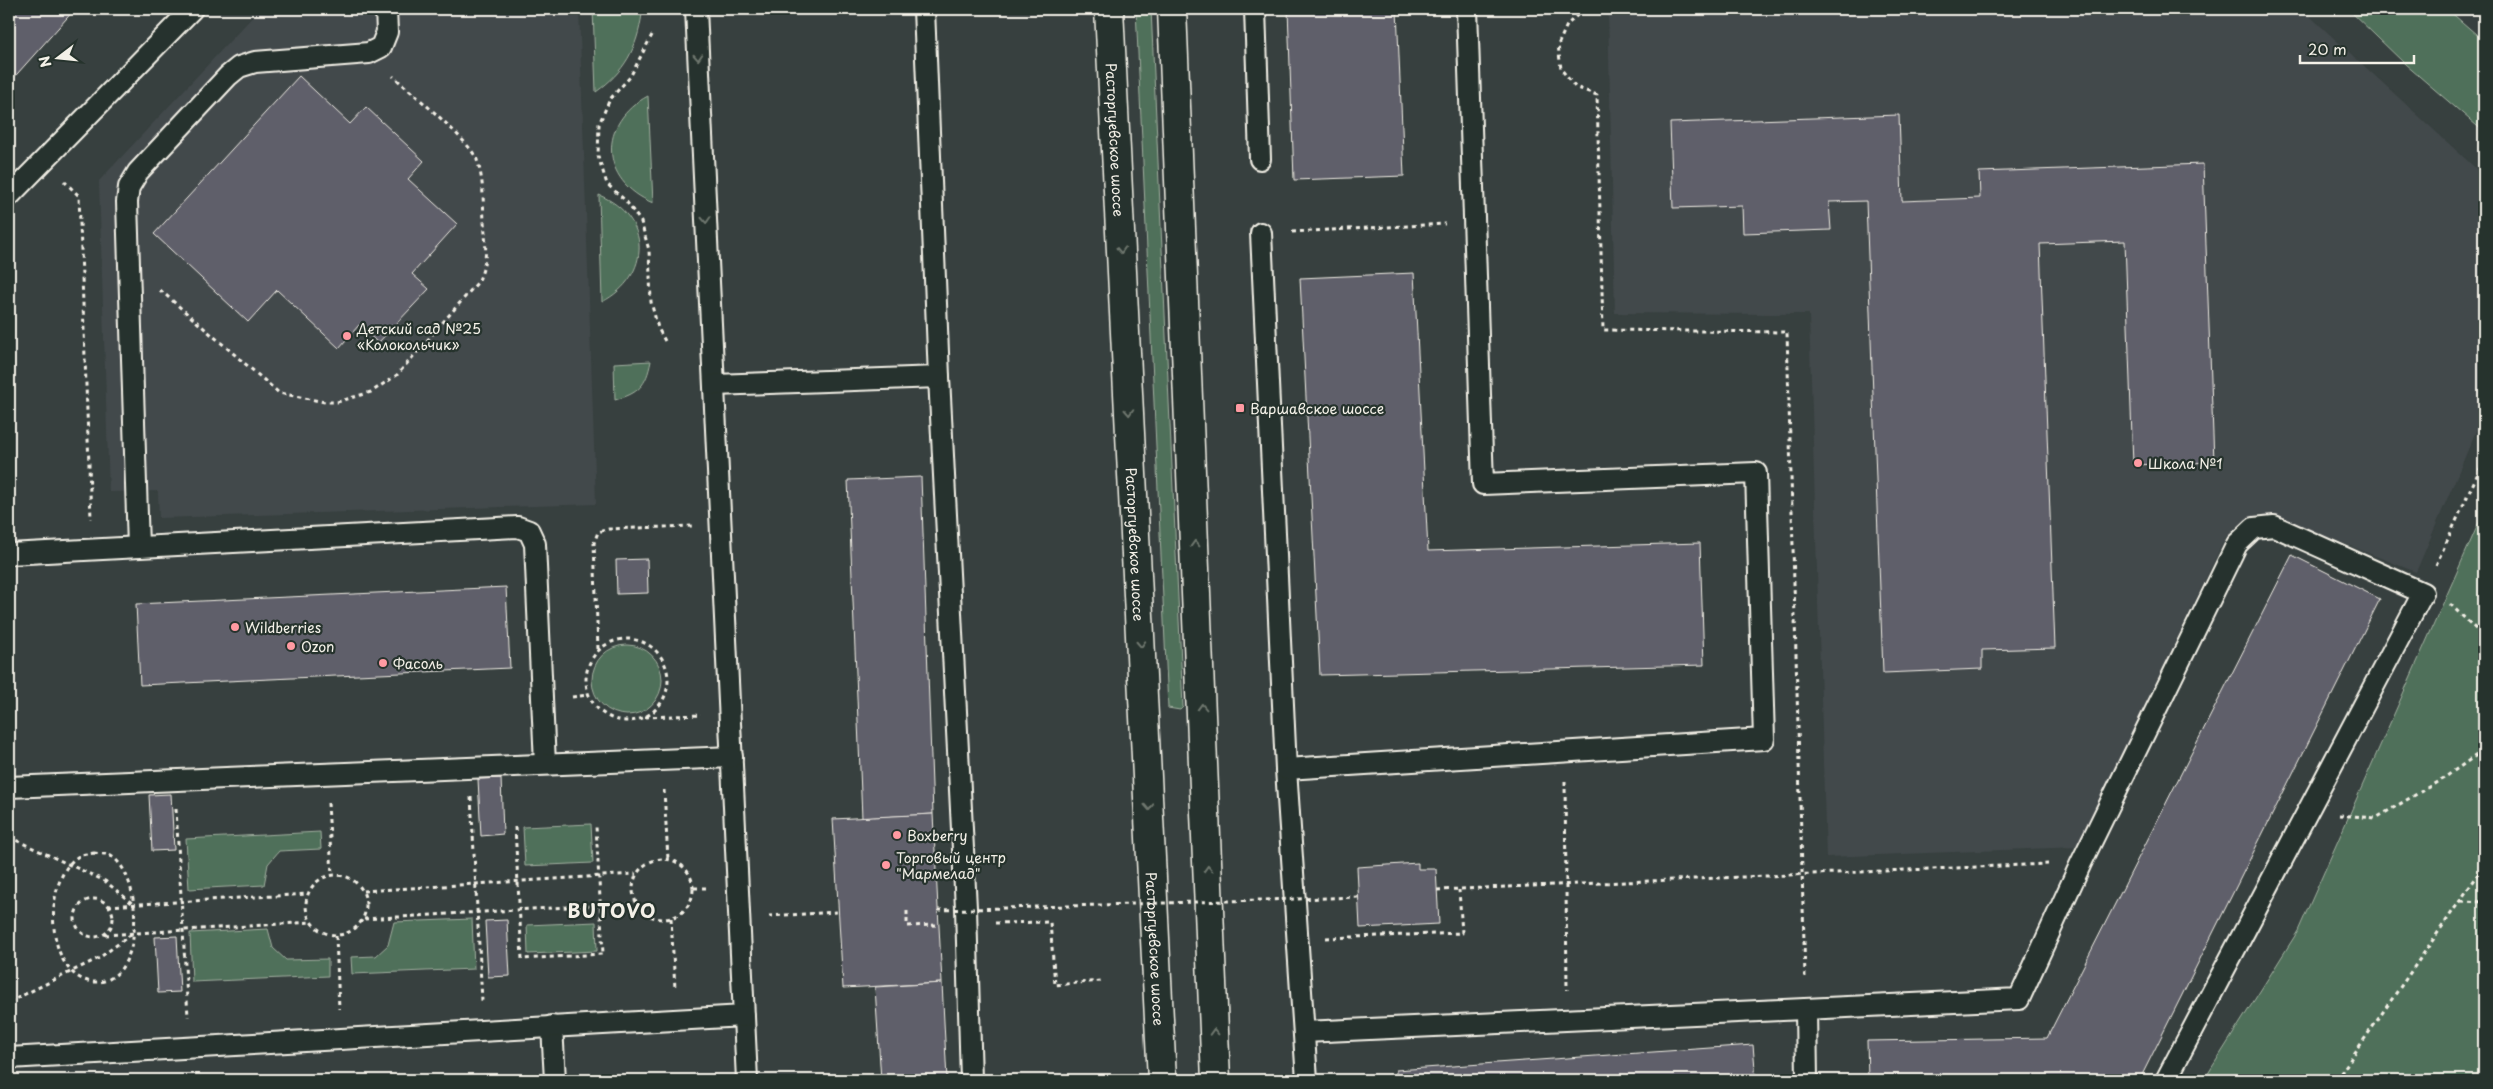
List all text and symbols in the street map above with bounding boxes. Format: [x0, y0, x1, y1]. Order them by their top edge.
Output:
north arrow [32, 32, 82, 82]
scale bar [2300, 32, 2414, 64]
text: 20 m [2308, 37, 2347, 60]
text: N [33, 53, 57, 70]
one-way arrow [693, 54, 704, 62]
street label: Расторгуевское шоссе [1101, 62, 1130, 217]
one-way arrow [701, 216, 711, 224]
one-way arrow [1116, 246, 1127, 254]
place label: Детский сад №25 «Колокольчик» [356, 318, 481, 355]
marker: Детский сад №25 «Колокольчик» [341, 330, 353, 342]
place label: Варшавское шоссе [1250, 398, 1384, 419]
marker: Варшавское шоссе [1234, 402, 1246, 414]
one-way arrow [1124, 408, 1135, 416]
place label: Школа №1 [2148, 453, 2223, 474]
marker: Школа №1 [2132, 457, 2144, 469]
street label: Расторгуевское шоссе [1121, 467, 1150, 622]
one-way arrow [1190, 540, 1200, 548]
place label: Wildberries [245, 617, 321, 638]
marker: Wildberries [229, 621, 241, 633]
place label: Ozon [301, 636, 334, 657]
marker: Ozon [285, 640, 297, 652]
one-way arrow [1135, 640, 1146, 648]
place label: Фасоль [393, 653, 443, 674]
marker: Фасоль [377, 657, 389, 669]
one-way arrow [1197, 703, 1207, 710]
one-way arrow [1143, 803, 1154, 811]
place label: Boxberry [907, 825, 967, 846]
marker: Boxberry [891, 829, 903, 841]
place label: Торговый центр "Мармелад" [896, 847, 1006, 884]
marker: Торговый центр "Мармелад" [880, 859, 892, 871]
one-way arrow [1203, 865, 1213, 872]
street label: Расторгуевское шоссе [1141, 871, 1170, 1026]
district label: BUTOVO [568, 896, 656, 924]
one-way arrow [1209, 1027, 1219, 1035]

